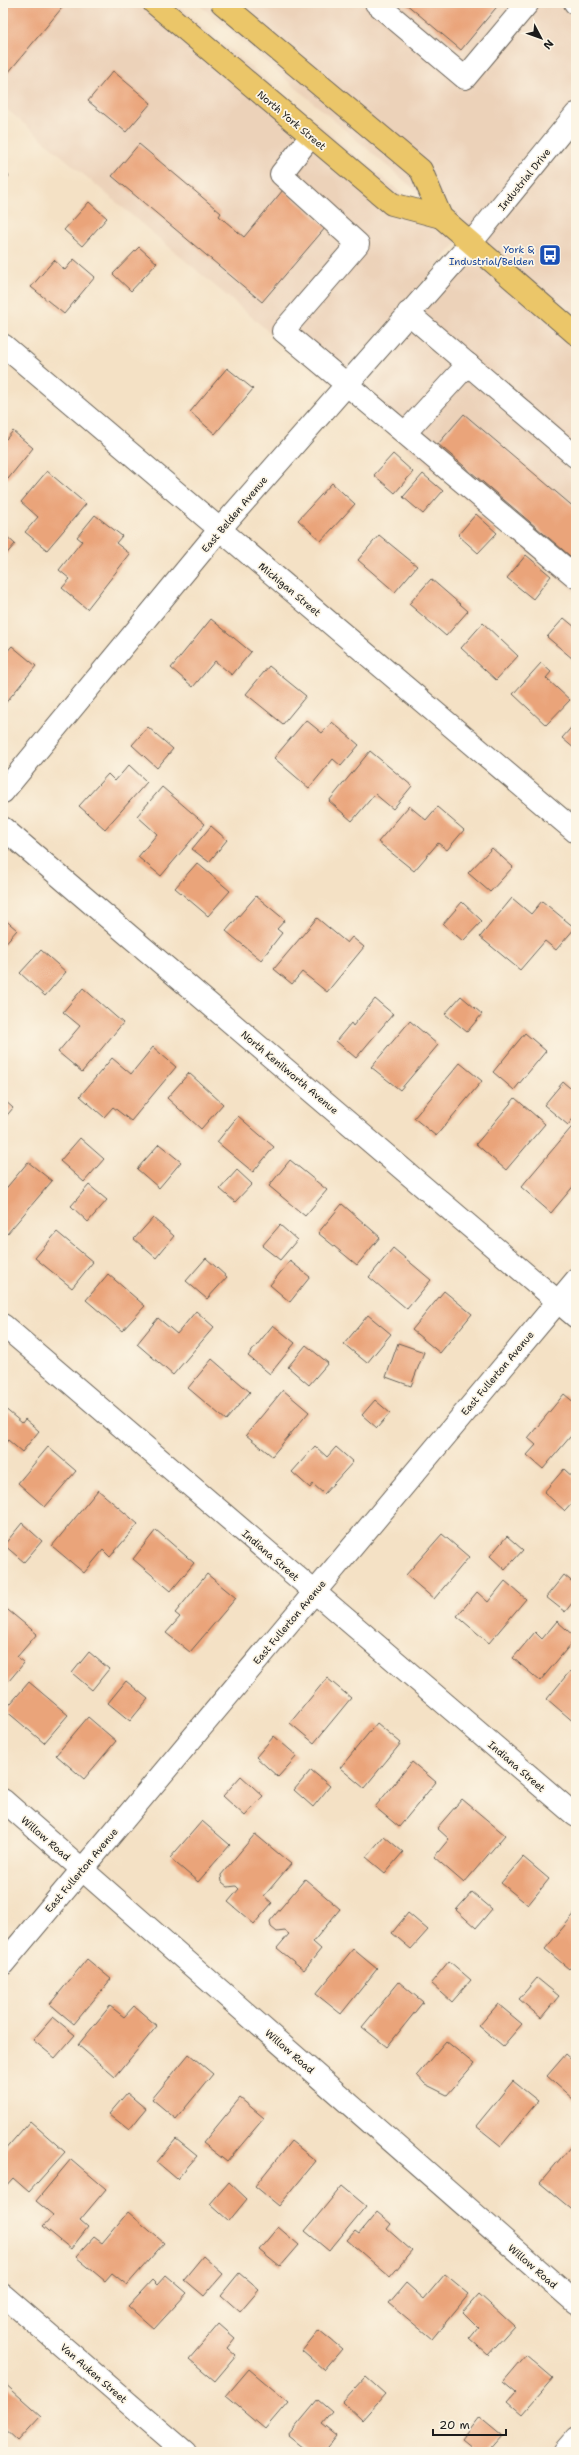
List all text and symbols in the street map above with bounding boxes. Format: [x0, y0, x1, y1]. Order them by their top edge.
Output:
north arrow [521, 18, 561, 58]
text: N [539, 36, 557, 53]
street label: North York Street [255, 88, 329, 153]
street label: Industrial Drive [495, 145, 554, 213]
bus stop icon: York & Industrial/Belden [537, 242, 563, 268]
place label: York & Industrial/Belden [449, 243, 535, 268]
street label: East Belden Avenue [199, 473, 270, 555]
street label: Michigan Street [256, 560, 323, 619]
street label: North Kenilworth Avenue [238, 1028, 341, 1117]
street label: East Fullerton Avenue [458, 1328, 537, 1418]
street label: Indiana Street [239, 1527, 302, 1584]
street label: East Fullerton Avenue [250, 1577, 329, 1667]
street label: Indiana Street [485, 1738, 548, 1795]
street label: Willow Road [18, 1813, 74, 1864]
street label: East Fullerton Avenue [42, 1825, 121, 1915]
street label: Willow Road [262, 2026, 318, 2077]
street label: Willow Road [505, 2241, 561, 2292]
street label: Van Auken Street [58, 2341, 130, 2406]
scale bar [433, 2411, 506, 2437]
text: 20 m [439, 2417, 470, 2433]

